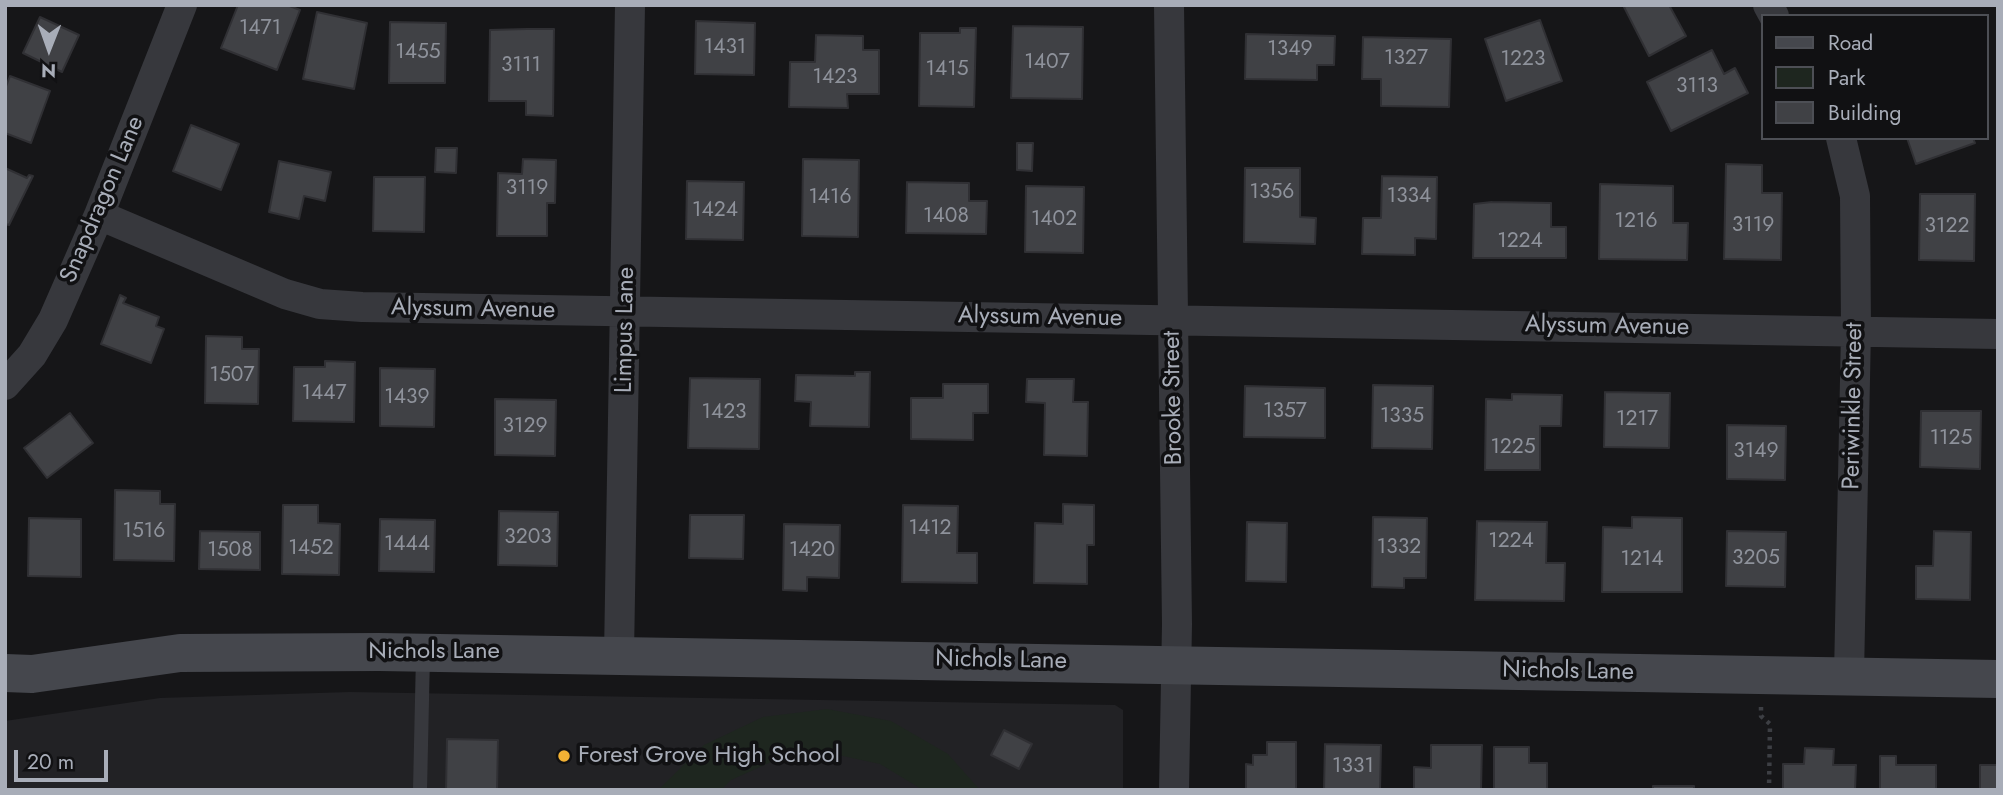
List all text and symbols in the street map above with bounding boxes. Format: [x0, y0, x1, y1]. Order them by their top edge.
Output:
north arrow [14, 14, 84, 84]
legend [1762, 14, 1989, 140]
house number: 1471 [239, 16, 281, 42]
text: Road [1828, 28, 1873, 58]
house number: 1431 [704, 35, 746, 61]
house number: 1349 [1267, 37, 1313, 63]
house number: 1455 [395, 40, 441, 66]
house number: 1327 [1384, 46, 1428, 72]
house number: 1223 [1501, 47, 1545, 73]
house number: 1407 [1024, 50, 1070, 76]
house number: 3111 [501, 53, 541, 79]
text: N [41, 57, 56, 84]
house number: 1415 [926, 57, 968, 83]
text: Park [1828, 63, 1865, 93]
house number: 1423 [812, 65, 858, 91]
house number: 3113 [1676, 74, 1718, 100]
text: Building [1828, 98, 1901, 128]
street label: Snapdragon Lane [55, 112, 151, 288]
house number: 3119 [506, 176, 548, 202]
house number: 1356 [1250, 180, 1294, 206]
house number: 1334 [1387, 184, 1431, 210]
house number: 1416 [808, 185, 852, 211]
house number: 1424 [692, 198, 738, 224]
house number: 1408 [923, 204, 969, 230]
house number: 1402 [1031, 207, 1077, 233]
house number: 1216 [1615, 209, 1657, 235]
house number: 3119 [1732, 213, 1774, 239]
house number: 3122 [1925, 214, 1969, 240]
house number: 1224 [1497, 229, 1543, 255]
street label: Limpus Lane [611, 267, 641, 393]
street label: Alyssum Avenue [390, 294, 556, 326]
street label: Alyssum Avenue [957, 302, 1123, 334]
street label: Alyssum Avenue [1524, 311, 1690, 343]
street label: Periwinkle Street [1838, 322, 1870, 490]
street label: Brooke Street [1158, 331, 1190, 465]
house number: 1507 [210, 363, 254, 389]
house number: 1447 [302, 381, 346, 407]
house number: 1439 [384, 385, 430, 411]
house number: 1357 [1263, 399, 1307, 425]
house number: 1423 [701, 400, 747, 426]
house number: 1335 [1380, 404, 1424, 430]
house number: 1217 [1616, 407, 1658, 433]
house number: 3129 [503, 414, 547, 440]
house number: 1125 [1930, 426, 1972, 452]
house number: 1225 [1490, 435, 1536, 461]
house number: 3149 [1733, 439, 1779, 465]
house number: 1412 [908, 516, 952, 542]
house number: 1516 [123, 519, 165, 545]
house number: 3203 [504, 525, 552, 551]
house number: 1224 [1488, 529, 1534, 555]
house number: 1444 [384, 532, 430, 558]
house number: 1332 [1377, 535, 1421, 561]
house number: 1452 [288, 536, 334, 562]
house number: 1508 [207, 538, 253, 564]
house number: 1420 [789, 538, 835, 564]
house number: 3205 [1732, 546, 1780, 572]
house number: 1214 [1620, 547, 1664, 573]
street label: Nichols Lane [368, 638, 500, 666]
street label: Nichols Lane [935, 645, 1067, 677]
street label: Nichols Lane [1502, 656, 1634, 688]
scale bar [18, 736, 112, 780]
place label: Forest Grove High School [578, 742, 840, 770]
text: 20 m [27, 747, 74, 777]
marker: Forest Grove High School [556, 748, 572, 764]
house number: 1331 [1332, 754, 1374, 780]

